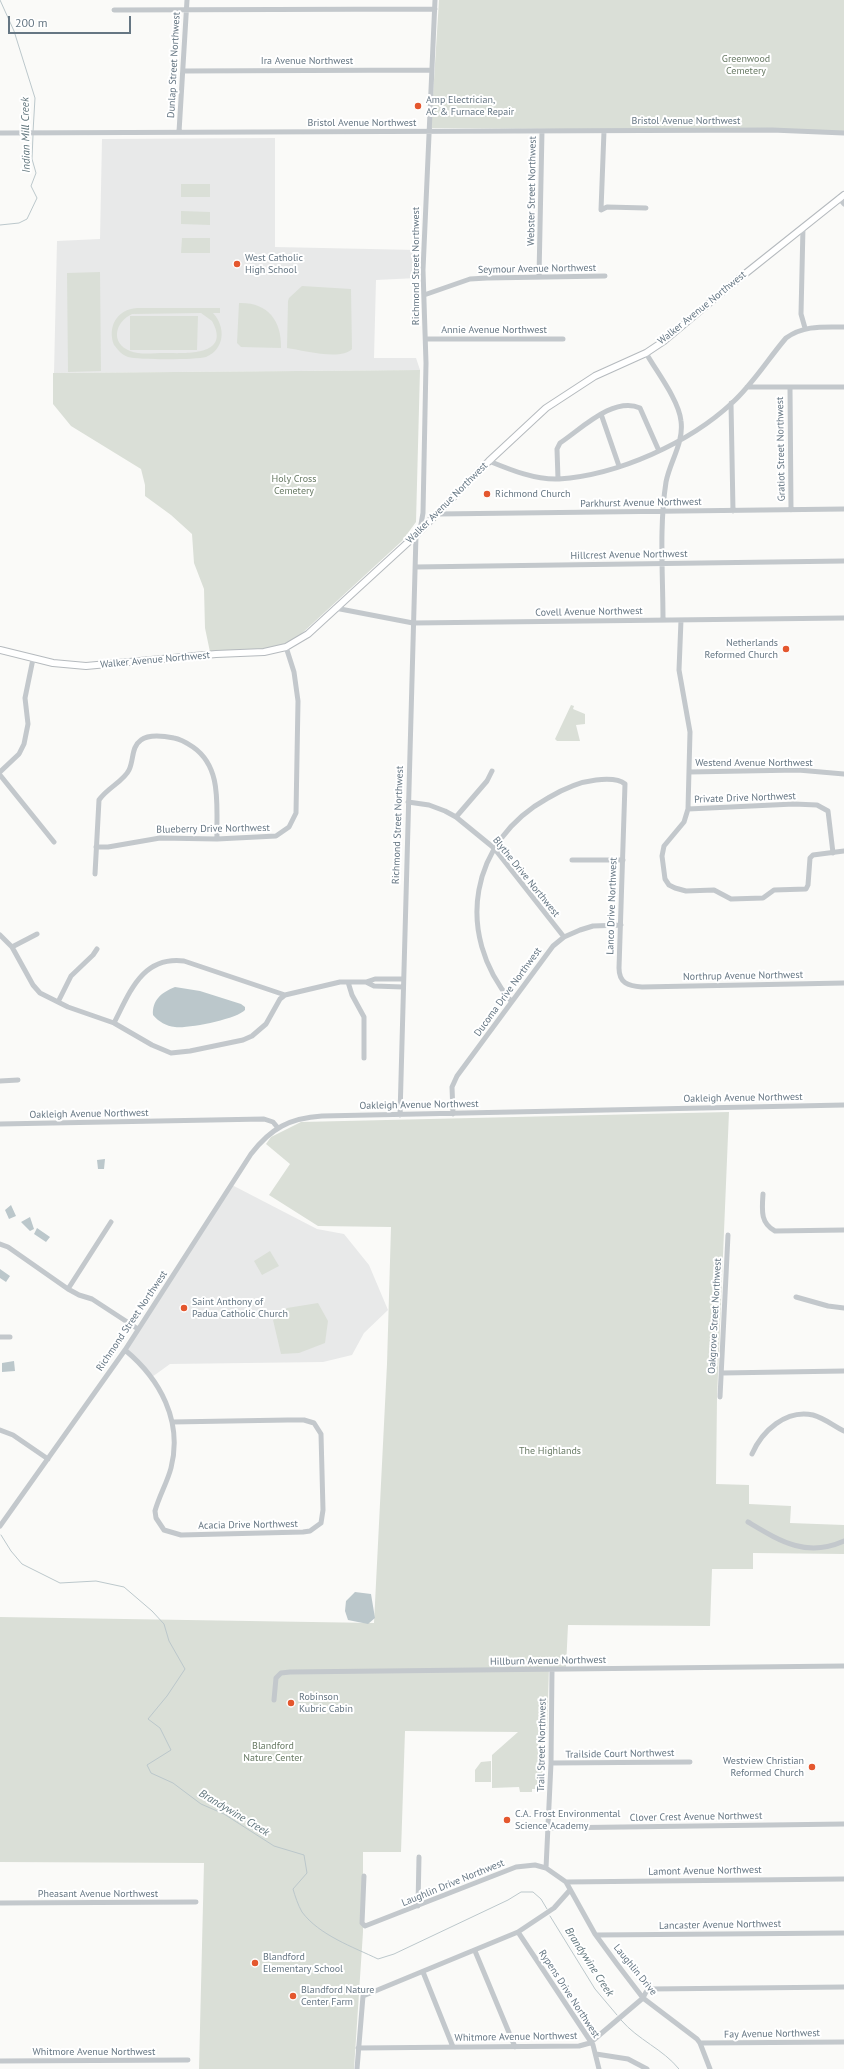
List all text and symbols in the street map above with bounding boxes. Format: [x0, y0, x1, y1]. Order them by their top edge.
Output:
scale bar [10, 8, 133, 34]
street label: Dunlap Street Northwest [165, 12, 183, 118]
text: 200 m [15, 15, 48, 30]
park label: Greenwood Cemetery [722, 53, 770, 76]
street label: Ira Avenue Northwest [261, 55, 353, 67]
place label: Amp Electrician, AC & Furnace Repair [426, 94, 514, 118]
water label: Indian Mill Creek [19, 97, 33, 173]
marker: Amp Electrician, AC & Furnace Repair [413, 101, 423, 111]
street label: Bristol Avenue Northwest [632, 115, 740, 127]
street label: Bristol Avenue Northwest [308, 117, 416, 129]
street label: Webster Street Northwest [525, 136, 539, 246]
street label: Richmond Street Northwest [410, 207, 422, 325]
place label: West Catholic High School [245, 252, 303, 276]
marker: West Catholic High School [232, 259, 242, 269]
street label: Seymour Avenue Northwest [478, 262, 596, 276]
street label: Walker Avenue Northwest [655, 269, 749, 347]
street label: Annie Avenue Northwest [441, 324, 547, 336]
street label: Gratiot Street Northwest [774, 397, 788, 501]
street label: Walker Avenue Northwest [404, 460, 490, 546]
park label: Holy Cross Cemetery [271, 473, 317, 496]
place label: Richmond Church [495, 488, 571, 500]
marker: Richmond Church [482, 489, 492, 499]
street label: Parkhurst Avenue Northwest [580, 496, 702, 510]
street label: Hillcrest Avenue Northwest [570, 548, 688, 562]
street label: Covell Avenue Northwest [535, 605, 643, 619]
place label: Netherlands Reformed Church [704, 637, 778, 660]
marker: Netherlands Reformed Church [781, 644, 791, 654]
street label: Walker Avenue Northwest [100, 649, 210, 671]
street label: Westend Avenue Northwest [695, 757, 813, 769]
street label: Richmond Street Northwest [390, 766, 406, 884]
street label: Private Drive Northwest [694, 790, 796, 806]
street label: Blueberry Drive Northwest [156, 822, 270, 836]
street label: Blythe Drive Northwest [490, 834, 562, 920]
street label: Lanco Drive Northwest [604, 857, 620, 955]
street label: Ducoma Drive Northwest [472, 945, 544, 1039]
street label: Northrup Avenue Northwest [683, 969, 803, 983]
street label: Oakleigh Avenue Northwest [683, 1091, 803, 1105]
street label: Oakleigh Avenue Northwest [359, 1098, 479, 1112]
street label: Oakleigh Avenue Northwest [29, 1107, 149, 1121]
street label: Oakgrove Street Northwest [706, 1258, 724, 1374]
street label: Richmond Street Northwest [94, 1269, 170, 1373]
place label: Saint Anthony of Padua Catholic Church [192, 1296, 288, 1320]
marker: Saint Anthony of Padua Catholic Church [179, 1303, 189, 1313]
park label: The Highlands [519, 1445, 581, 1457]
street label: Acacia Drive Northwest [198, 1518, 298, 1532]
street label: Hillburn Avenue Northwest [490, 1654, 606, 1668]
place label: Robinson Kubric Cabin [299, 1691, 353, 1714]
marker: Robinson Kubric Cabin [286, 1698, 296, 1708]
street label: Trail Street Northwest [535, 1698, 549, 1792]
park label: Blandford Nature Center [243, 1740, 303, 1764]
street label: Trailside Court Northwest [565, 1747, 675, 1761]
place label: Westview Christian Reformed Church [723, 1755, 804, 1778]
marker: Westview Christian Reformed Church [807, 1762, 817, 1772]
water label: Brandywine Creek [196, 1787, 272, 1839]
place label: C.A. Frost Environmental Science Academy [515, 1808, 620, 1832]
street label: Clover Crest Avenue Northwest [630, 1810, 762, 1824]
marker: C.A. Frost Environmental Science Academy [502, 1815, 512, 1825]
street label: Laughlin Drive Northwest [400, 1857, 506, 1909]
street label: Lamont Avenue Northwest [648, 1864, 762, 1878]
street label: Pheasant Avenue Northwest [38, 1888, 158, 1900]
street label: Lancaster Avenue Northwest [659, 1918, 781, 1932]
water label: Brandywine Creek [562, 1925, 616, 1999]
street label: Laughlin Drive [611, 1942, 659, 1998]
street label: Rypens Drive Northwest [536, 1948, 602, 2040]
place label: Blandford Elementary School [263, 1951, 343, 1974]
marker: Blandford Elementary School [250, 1958, 260, 1968]
place label: Blandford Nature Center Farm [301, 1984, 374, 2008]
marker: Blandford Nature Center Farm [288, 1991, 298, 2001]
street label: Fay Avenue Northwest [724, 2027, 820, 2041]
street label: Whitmore Avenue Northwest [454, 2030, 578, 2044]
street label: Whitmore Avenue Northwest [33, 2046, 155, 2058]

